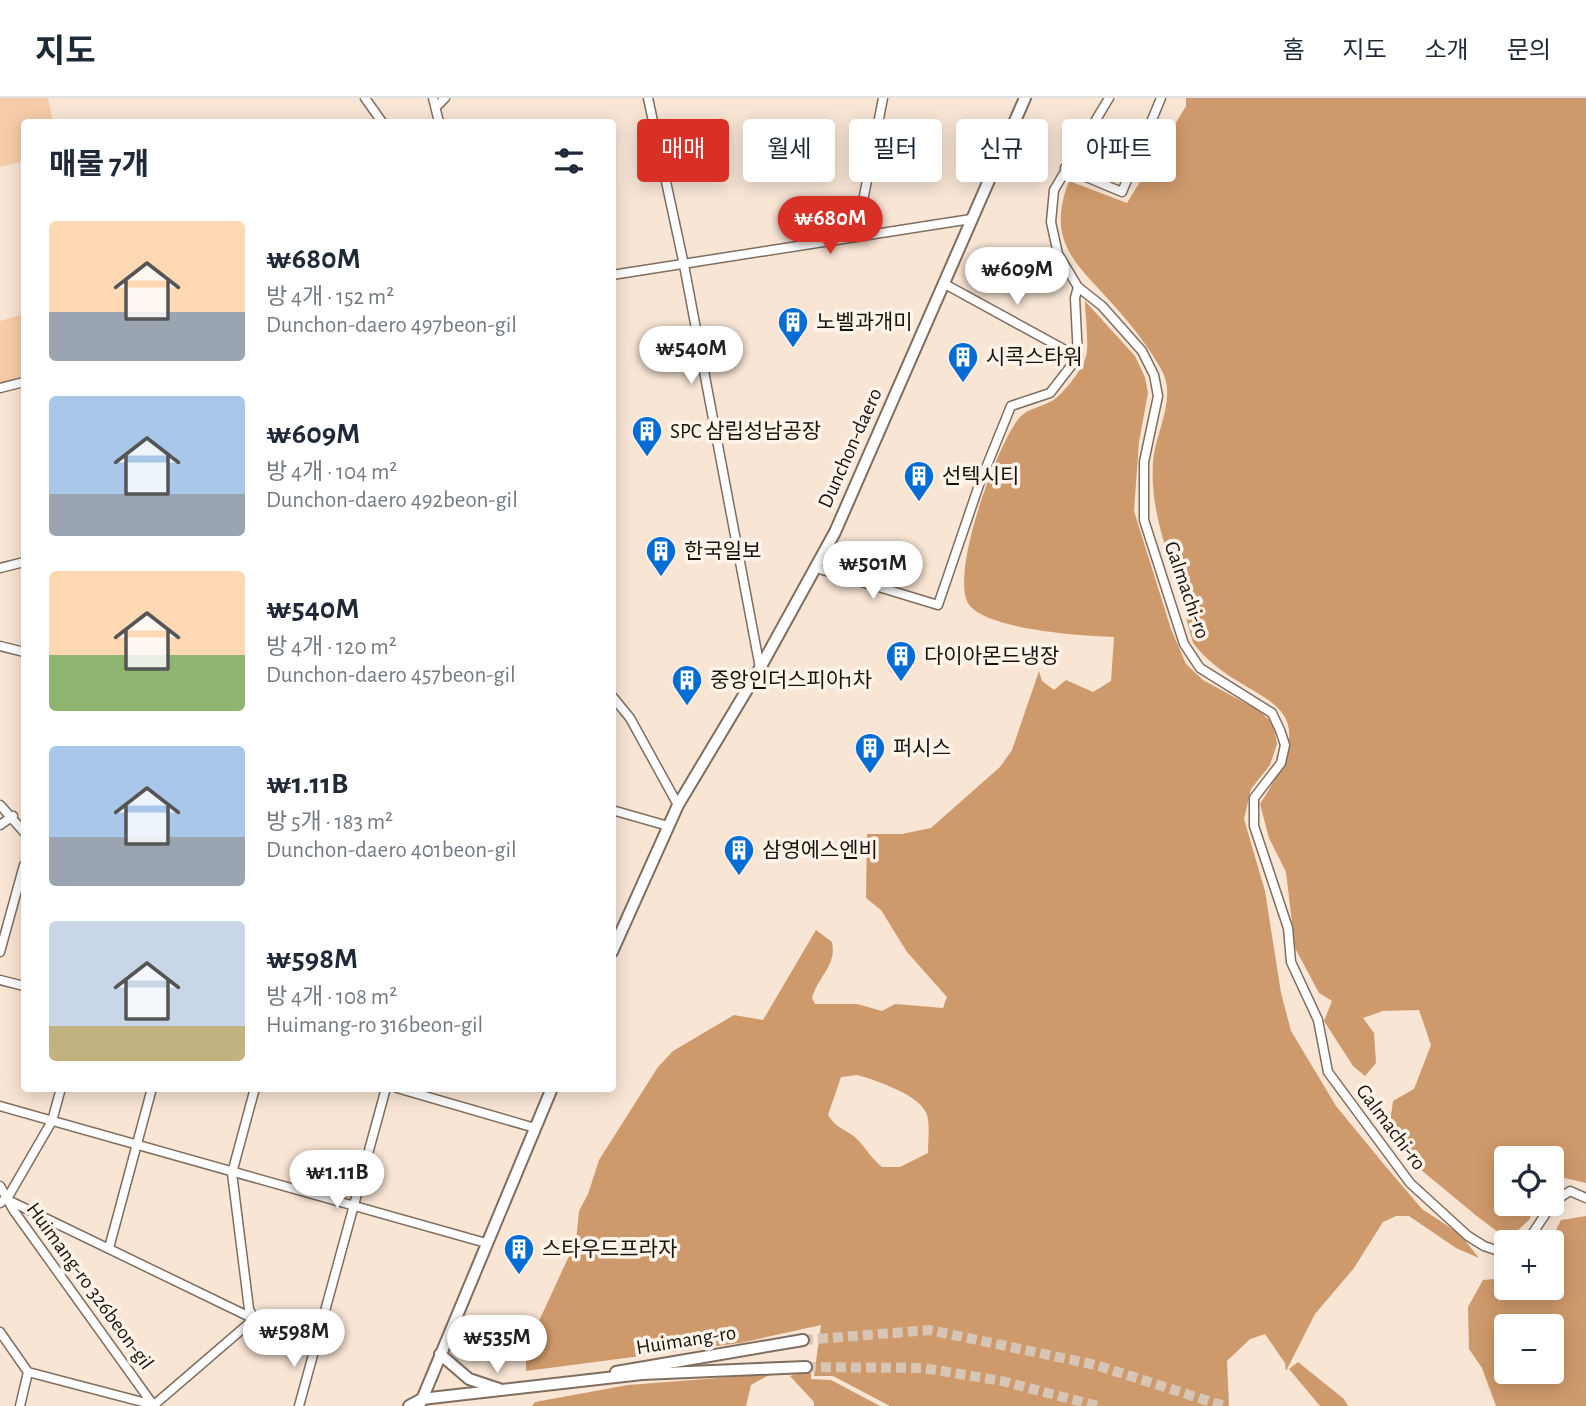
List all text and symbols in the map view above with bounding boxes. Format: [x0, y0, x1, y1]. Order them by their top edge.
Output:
text: 지도 [35, 36, 96, 69]
text: 홈 [1282, 39, 1304, 63]
text: 지도 [1342, 39, 1387, 63]
text: 소개 [1425, 39, 1469, 63]
text: 문의 [1507, 39, 1551, 63]
chip: 매매 [637, 119, 729, 182]
chip: 월세 [743, 119, 835, 182]
chip: 필터 [849, 119, 942, 182]
chip: 신규 [956, 119, 1048, 182]
chip: 아파트 [1062, 119, 1176, 182]
icon: filters [550, 142, 588, 180]
text: 매물 7개 [49, 150, 149, 180]
pin: ₩680M [781, 197, 879, 256]
text: ₩680M [794, 207, 866, 230]
text: ₩680M [266, 244, 361, 274]
pin: ₩609M [968, 248, 1066, 307]
icon: home [105, 249, 189, 333]
text: ₩609M [981, 258, 1053, 281]
text: 방 4개 · 152 m² [266, 286, 394, 309]
building icon: 노벨과개미 [776, 305, 810, 349]
place label: 노벨과개미 [816, 311, 913, 333]
text: Dunchon-daero 497beon-gil [266, 314, 517, 337]
pin: ₩540M [642, 327, 740, 386]
text: ₩540M [655, 337, 727, 360]
building icon: 시콕스타워 [946, 340, 980, 384]
place label: 시콕스타워 [986, 346, 1083, 368]
street label: Dunchon-daero [814, 385, 886, 511]
building icon: SPC 삼립성남공장 [630, 414, 664, 458]
text: ₩609M [266, 419, 360, 449]
place label: SPC 삼립성남공장 [670, 420, 821, 442]
icon: home [105, 424, 189, 508]
building icon: 선텍시티 [902, 459, 936, 503]
text: 방 4개 · 104 m² [266, 461, 397, 484]
place label: 선텍시티 [942, 465, 1019, 487]
text: Dunchon-daero 492beon-gil [266, 489, 518, 512]
building icon: 한국일보 [644, 534, 678, 578]
street label: Galmachi-ro [1161, 539, 1213, 641]
place label: 한국일보 [684, 540, 761, 562]
pin: ₩501M [824, 542, 922, 601]
text: ₩501M [839, 552, 907, 575]
text: ₩540M [266, 594, 359, 624]
icon: home [105, 599, 189, 683]
text: 방 4개 · 120 m² [266, 636, 397, 659]
building icon: 다이아몬드냉장 [884, 639, 918, 683]
place label: 다이아몬드냉장 [924, 645, 1059, 667]
building icon: 중앙인더스피아1차 [670, 663, 704, 707]
text: Dunchon-daero 457beon-gil [266, 664, 516, 687]
place label: 중앙인더스피아1차 [710, 669, 872, 691]
building icon: 퍼시스 [853, 731, 887, 775]
place label: 퍼시스 [893, 737, 951, 759]
text: ₩1.11B [266, 769, 348, 799]
icon: home [105, 774, 189, 858]
text: 방 5개 · 183 m² [266, 811, 393, 834]
building icon: 삼영에스엔비 [722, 833, 756, 877]
text: Dunchon-daero 401beon-gil [266, 839, 517, 862]
place label: 삼영에스엔비 [762, 839, 878, 861]
text: ₩598M [266, 944, 358, 974]
icon: home [105, 949, 189, 1033]
text: 방 4개 · 108 m² [266, 986, 397, 1009]
text: Huimang-ro 316beon-gil [266, 1014, 483, 1037]
street label: Galmachi-ro [1352, 1080, 1430, 1174]
map controls [1494, 1146, 1564, 1384]
button: locate [1494, 1146, 1564, 1216]
pin: ₩1.11B [280, 1150, 394, 1210]
text: ₩1.11B [305, 1161, 369, 1184]
street label: Huimang-ro 326beon-gil [23, 1199, 157, 1373]
button: + [1494, 1230, 1564, 1300]
building icon: 스타우드프라자 [502, 1232, 536, 1276]
place label: 스타우드프라자 [542, 1238, 677, 1260]
pin: ₩598M [245, 1310, 343, 1369]
button: − [1494, 1314, 1564, 1384]
pin: ₩535M [448, 1316, 546, 1375]
text: ₩598M [259, 1320, 329, 1343]
street label: Huimang-ro [635, 1322, 737, 1358]
text: ₩535M [463, 1326, 531, 1349]

